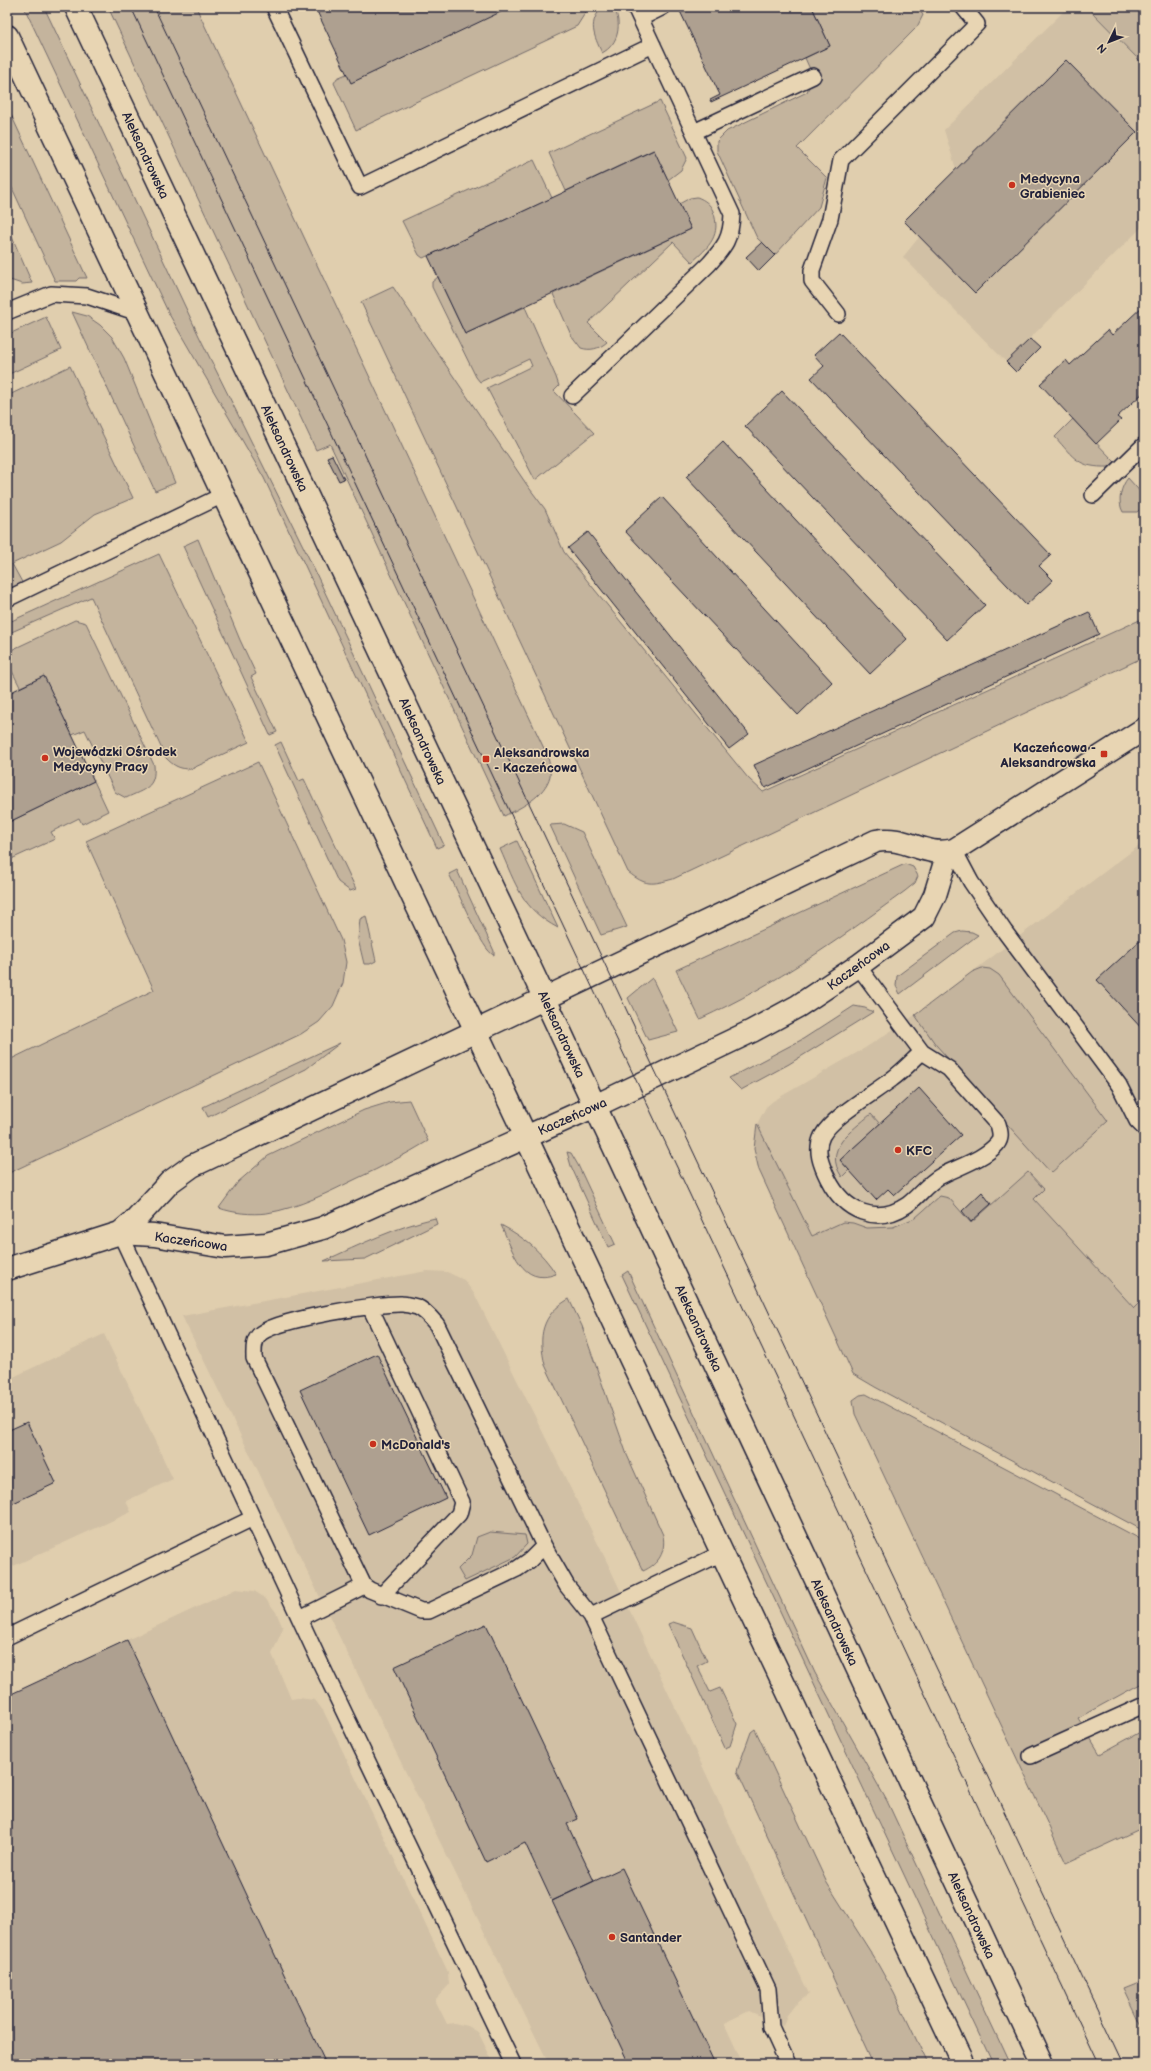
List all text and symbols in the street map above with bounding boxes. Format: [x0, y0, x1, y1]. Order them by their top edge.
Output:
north arrow [1089, 22, 1129, 62]
text: N [1094, 41, 1110, 56]
street label: Aleksandrowska [118, 110, 172, 201]
place label: Medycyna Grabieniec [1020, 171, 1085, 202]
marker: Medycyna Grabieniec [1007, 180, 1017, 190]
street label: Aleksandrowska [257, 403, 311, 494]
street label: Aleksandrowska [395, 696, 449, 787]
place label: Kaczeńcowa - Aleksandrowska [1000, 740, 1096, 771]
place label: Wojewódzki Ośrodek Medycyny Pracy [53, 744, 177, 775]
place label: Aleksandrowska - Kaczeńcowa [493, 745, 589, 776]
marker: Kaczeńcowa - Aleksandrowska [1099, 749, 1109, 759]
marker: Wojewódzki Ośrodek Medycyny Pracy [40, 753, 50, 763]
marker: Aleksandrowska - Kaczeńcowa [481, 754, 491, 764]
street label: Kaczeńcowa [824, 938, 893, 994]
street label: Aleksandrowska [534, 989, 588, 1080]
street label: Kaczeńcowa [536, 1095, 609, 1139]
place label: KFC [906, 1143, 932, 1159]
marker: KFC [893, 1145, 903, 1155]
street label: Kaczeńcowa [153, 1229, 228, 1255]
street label: Aleksandrowska [671, 1283, 725, 1374]
place label: McDonald's [381, 1437, 450, 1453]
marker: McDonald's [368, 1439, 378, 1449]
street label: Aleksandrowska [807, 1577, 861, 1668]
street label: Aleksandrowska [944, 1870, 998, 1961]
place label: Santander [620, 1930, 683, 1946]
marker: Santander [607, 1932, 617, 1942]

